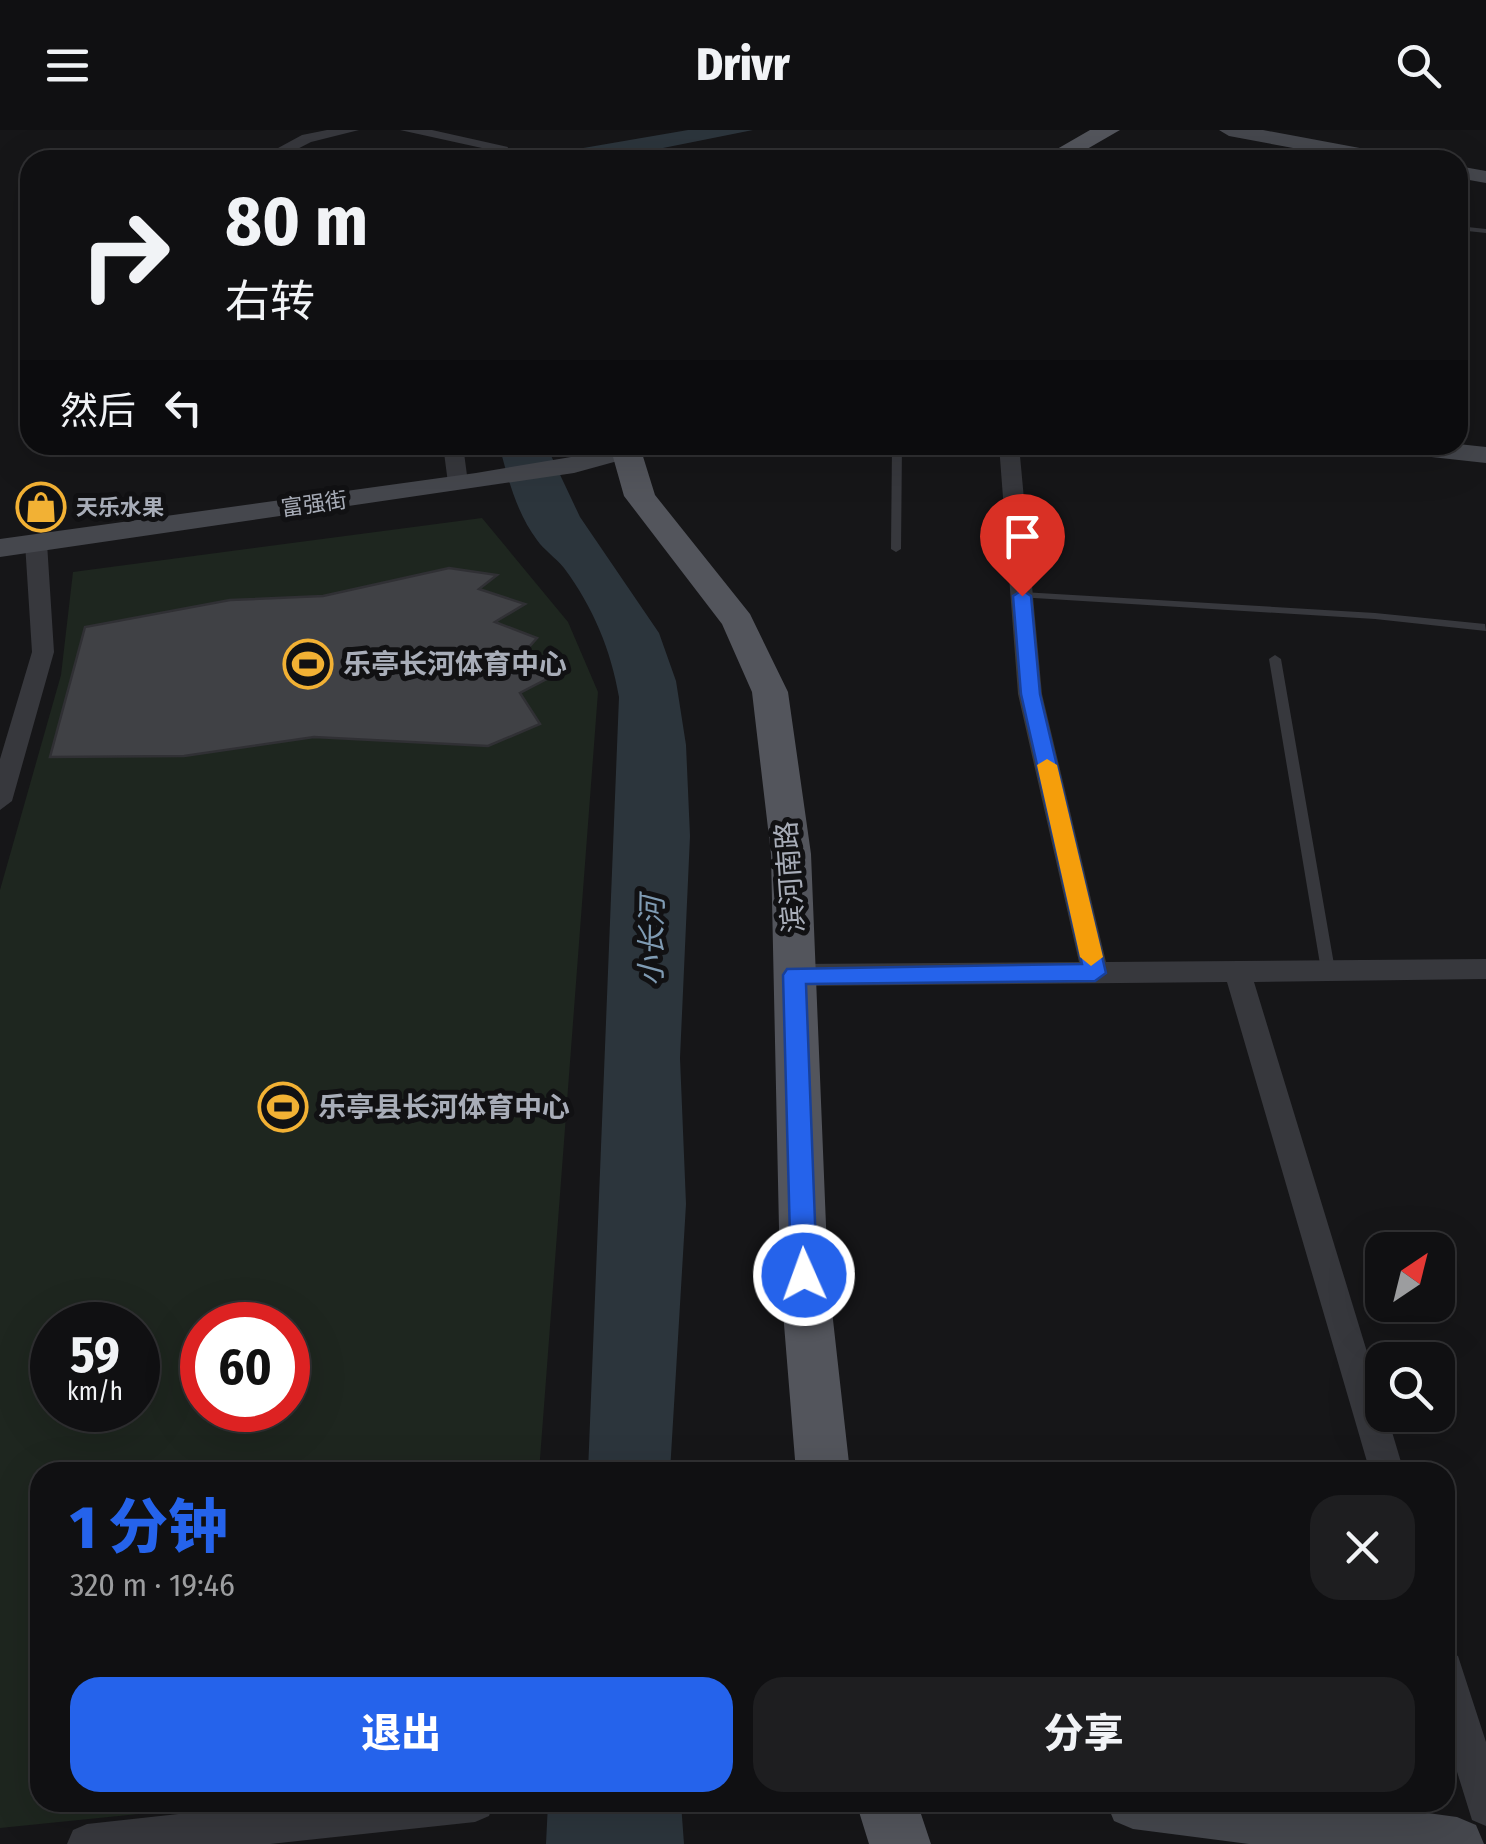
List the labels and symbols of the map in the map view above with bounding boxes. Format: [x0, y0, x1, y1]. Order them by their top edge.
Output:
shop icon: 天乐水果 [15, 481, 67, 533]
street label: 富强街 [279, 486, 349, 522]
place label: 天乐水果 [76, 494, 164, 521]
pin [980, 494, 1065, 597]
sports icon: 乐亭长河体育中心 [282, 638, 334, 690]
place label: 乐亭长河体育中心 [343, 648, 567, 681]
street label: 滨河南路 [770, 820, 810, 934]
water label: 小长河 [633, 891, 671, 986]
sports icon: 乐亭县长河体育中心 [257, 1081, 309, 1133]
place label: 乐亭县长河体育中心 [318, 1091, 570, 1124]
position arrow [752, 1223, 856, 1327]
north arrow [1365, 1232, 1455, 1322]
speed limit sign: 60 [180, 1302, 310, 1432]

